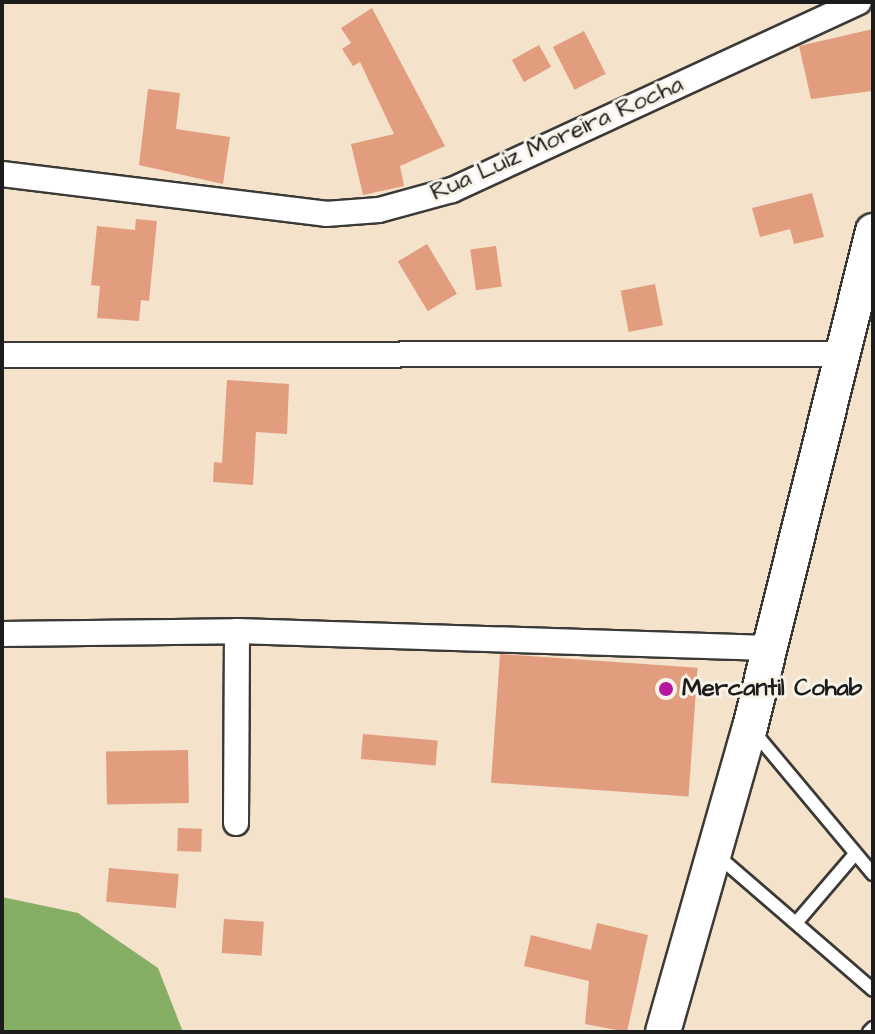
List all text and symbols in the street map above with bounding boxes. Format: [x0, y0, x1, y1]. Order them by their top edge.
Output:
street label: Rua Luiz Moreira Rocha [426, 70, 688, 208]
place label: Mercantil Cohab [682, 675, 862, 703]
marker: Mercantil Cohab [657, 680, 675, 698]

